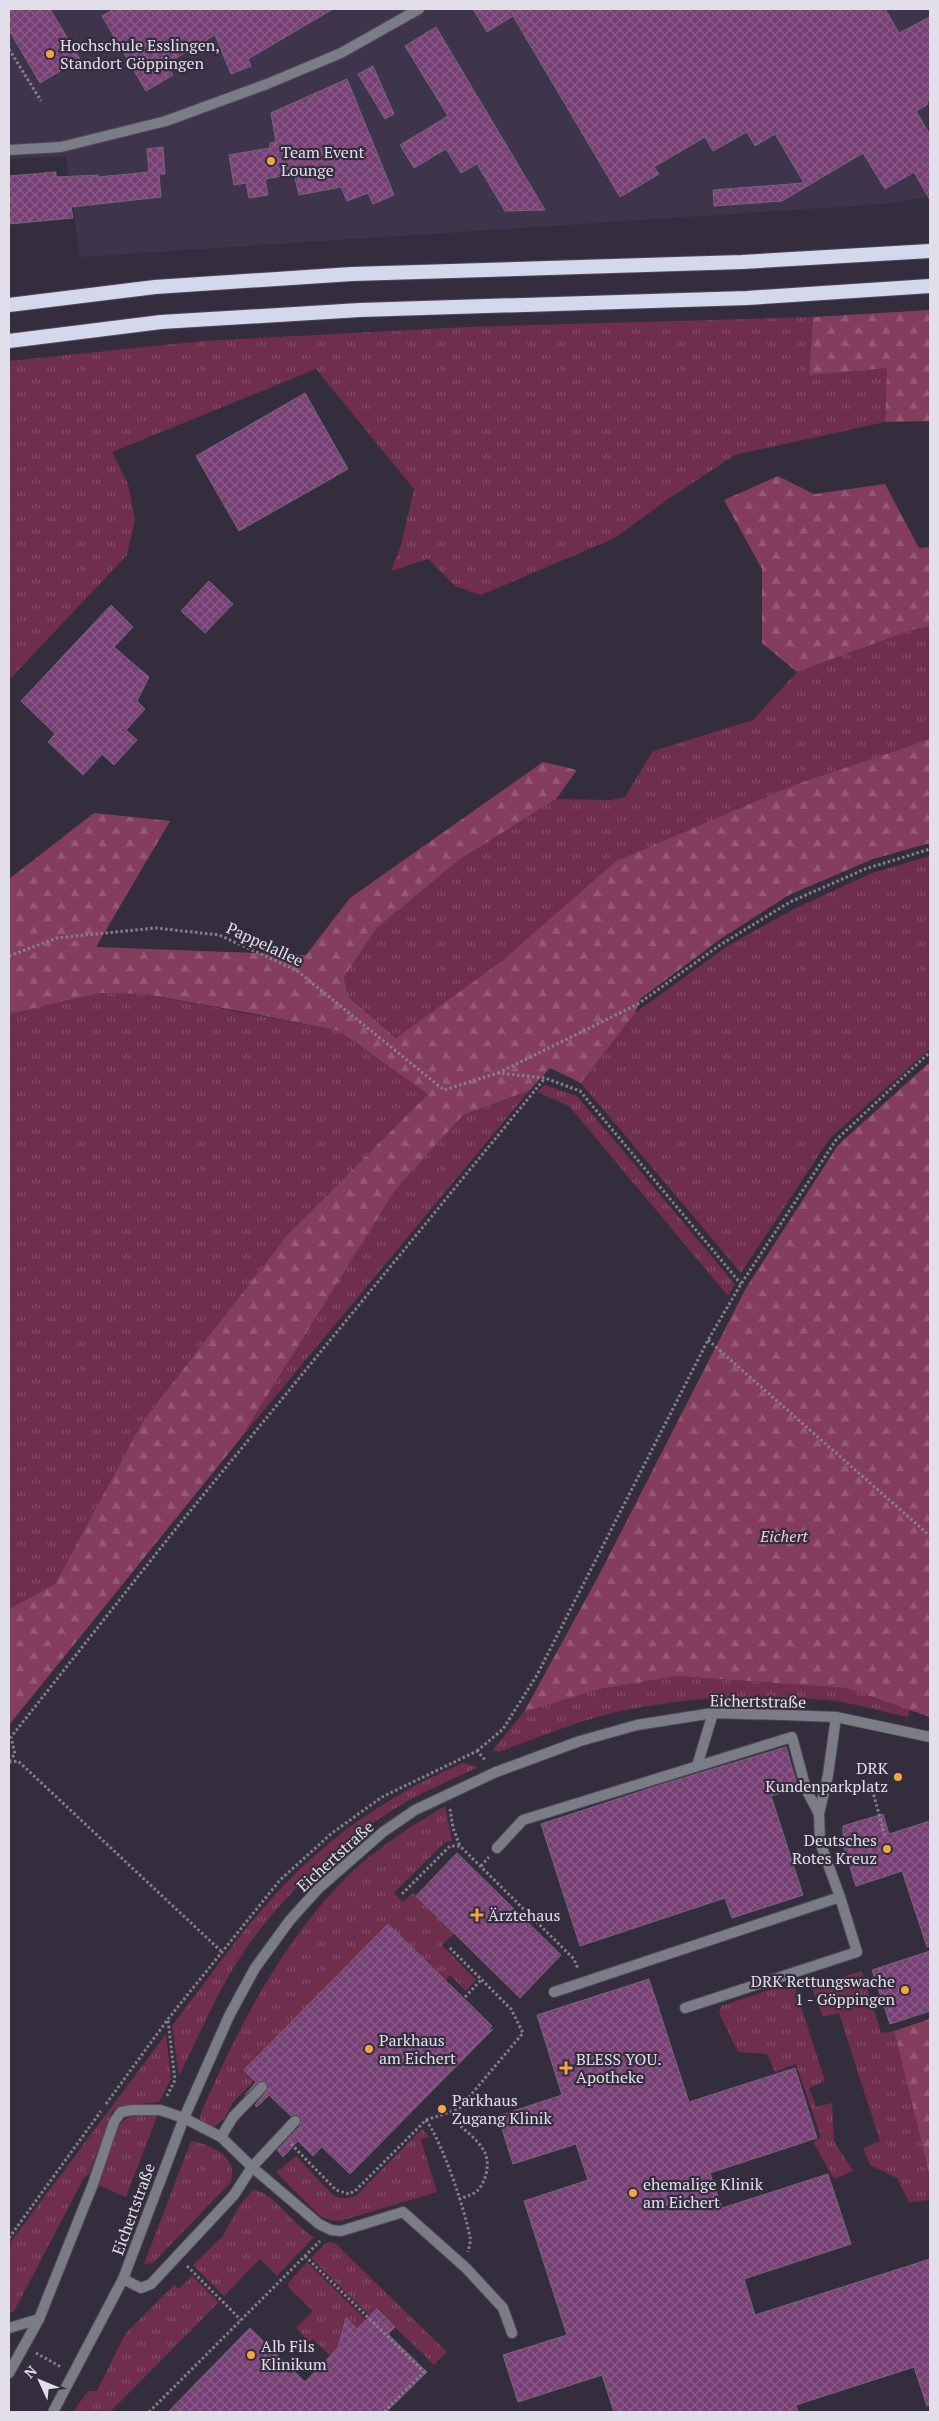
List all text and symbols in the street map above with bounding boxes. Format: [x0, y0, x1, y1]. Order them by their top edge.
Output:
place label: Hochschule Esslingen, Standort Göppingen [60, 34, 220, 74]
marker: Hochschule Esslingen, Standort Göppingen [44, 48, 56, 60]
place label: Team Event Lounge [281, 141, 364, 181]
marker: Team Event Lounge [265, 155, 277, 167]
street label: Pappelallee [223, 917, 307, 971]
park label: Eichert [759, 1525, 809, 1547]
street label: Eichertstraße [710, 1689, 806, 1713]
place label: DRK Kundenparkplatz [765, 1757, 889, 1797]
marker: DRK Kundenparkplatz [892, 1771, 904, 1783]
street label: Eichertstraße [292, 1816, 378, 1896]
place label: Deutsches Rotes Kreuz [792, 1829, 877, 1869]
marker: Deutsches Rotes Kreuz [881, 1843, 893, 1855]
place label: Ärztehaus [488, 1904, 561, 1926]
marker: Ärztehaus [470, 1908, 484, 1922]
place label: DRK Rettungswache 1 - Göppingen [751, 1970, 895, 2010]
marker: DRK Rettungswache 1 - Göppingen [899, 1984, 911, 1996]
place label: Parkhaus am Eichert [379, 2029, 456, 2069]
marker: Parkhaus am Eichert [363, 2043, 375, 2055]
place label: BLESS YOU. Apotheke [576, 2048, 662, 2088]
marker: BLESS YOU. Apotheke [560, 2062, 572, 2074]
place label: Parkhaus Zugang Klinik [452, 2089, 553, 2129]
marker: Parkhaus Zugang Klinik [436, 2103, 448, 2115]
street label: Eichertstraße [106, 2160, 160, 2258]
place label: ehemalige Klinik am Eichert [643, 2173, 764, 2213]
marker: ehemalige Klinik am Eichert [627, 2187, 639, 2199]
place label: Alb Fils Klinikum [261, 2335, 327, 2375]
marker: Alb Fils Klinikum [245, 2349, 257, 2361]
north arrow [15, 2356, 65, 2406]
text: N [20, 2361, 41, 2382]

